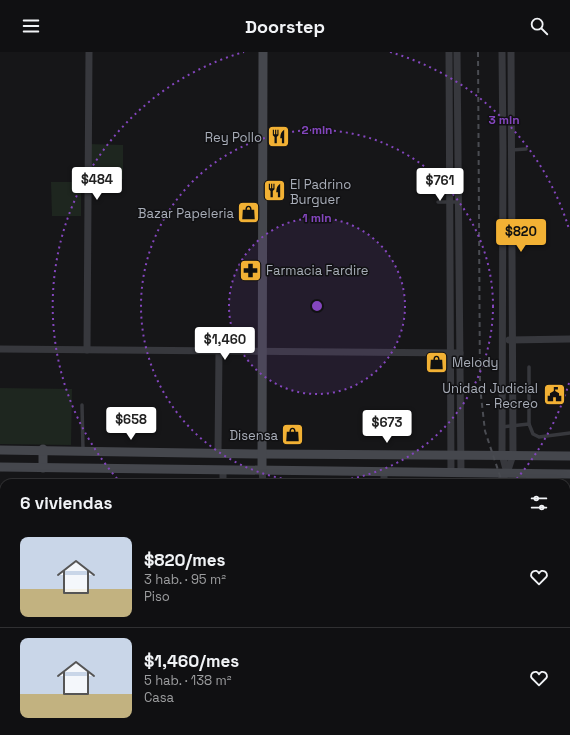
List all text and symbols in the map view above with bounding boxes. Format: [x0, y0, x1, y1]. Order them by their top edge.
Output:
icon: menu [20, 15, 42, 37]
text: Doorstep [245, 15, 325, 38]
icon: search [528, 15, 550, 37]
text: 3 min [488, 112, 520, 128]
text: 2 min [301, 122, 333, 138]
restaurant icon: Rey Pollo [265, 124, 291, 150]
place label: Rey Pollo [205, 129, 262, 146]
pin: $484 [73, 167, 121, 201]
pin: $761 [416, 168, 464, 202]
text: $484 [81, 171, 113, 188]
text: $761 [426, 172, 454, 189]
place label: El Padrino Burguer [290, 176, 351, 208]
restaurant icon: El Padrino Burguer [262, 178, 288, 204]
shop icon: Bazar Papeleria [236, 200, 262, 226]
place label: Bazar Papeleria [138, 205, 235, 222]
text: 1 min [302, 210, 332, 226]
pin: $820 [497, 219, 545, 253]
text: $820 [505, 223, 537, 240]
pharmacy icon: Farmacia Fardire [237, 257, 263, 283]
place label: Farmacia Fardire [266, 262, 369, 279]
centre of rings [310, 299, 324, 313]
pin: $1,460 [192, 327, 258, 361]
text: $1,460 [204, 331, 246, 348]
shop icon: Melody [424, 349, 450, 375]
place label: Melody [452, 354, 499, 371]
place label: Unidad Judicial - Recreo [442, 380, 538, 412]
public building icon: Unidad Judicial - Recreo [541, 382, 567, 408]
pin: $658 [107, 407, 155, 441]
pin: $673 [363, 410, 411, 444]
text: $658 [115, 411, 147, 428]
text: $673 [372, 414, 402, 431]
shop icon: Disensa [280, 422, 306, 448]
place label: Disensa [229, 427, 279, 444]
text: 6 viviendas [20, 492, 112, 514]
icon: filters [528, 492, 550, 514]
text: $820/mes [144, 549, 225, 571]
icon: home [52, 553, 100, 601]
icon: heart [528, 566, 550, 588]
text: 3 hab. · 95 m² [144, 571, 226, 588]
text: Piso [144, 588, 170, 605]
text: $1,460/mes [144, 650, 239, 672]
icon: home [52, 654, 100, 702]
icon: heart [528, 667, 550, 689]
text: 5 hab. · 138 m² [144, 672, 232, 689]
text: Casa [144, 689, 174, 706]

